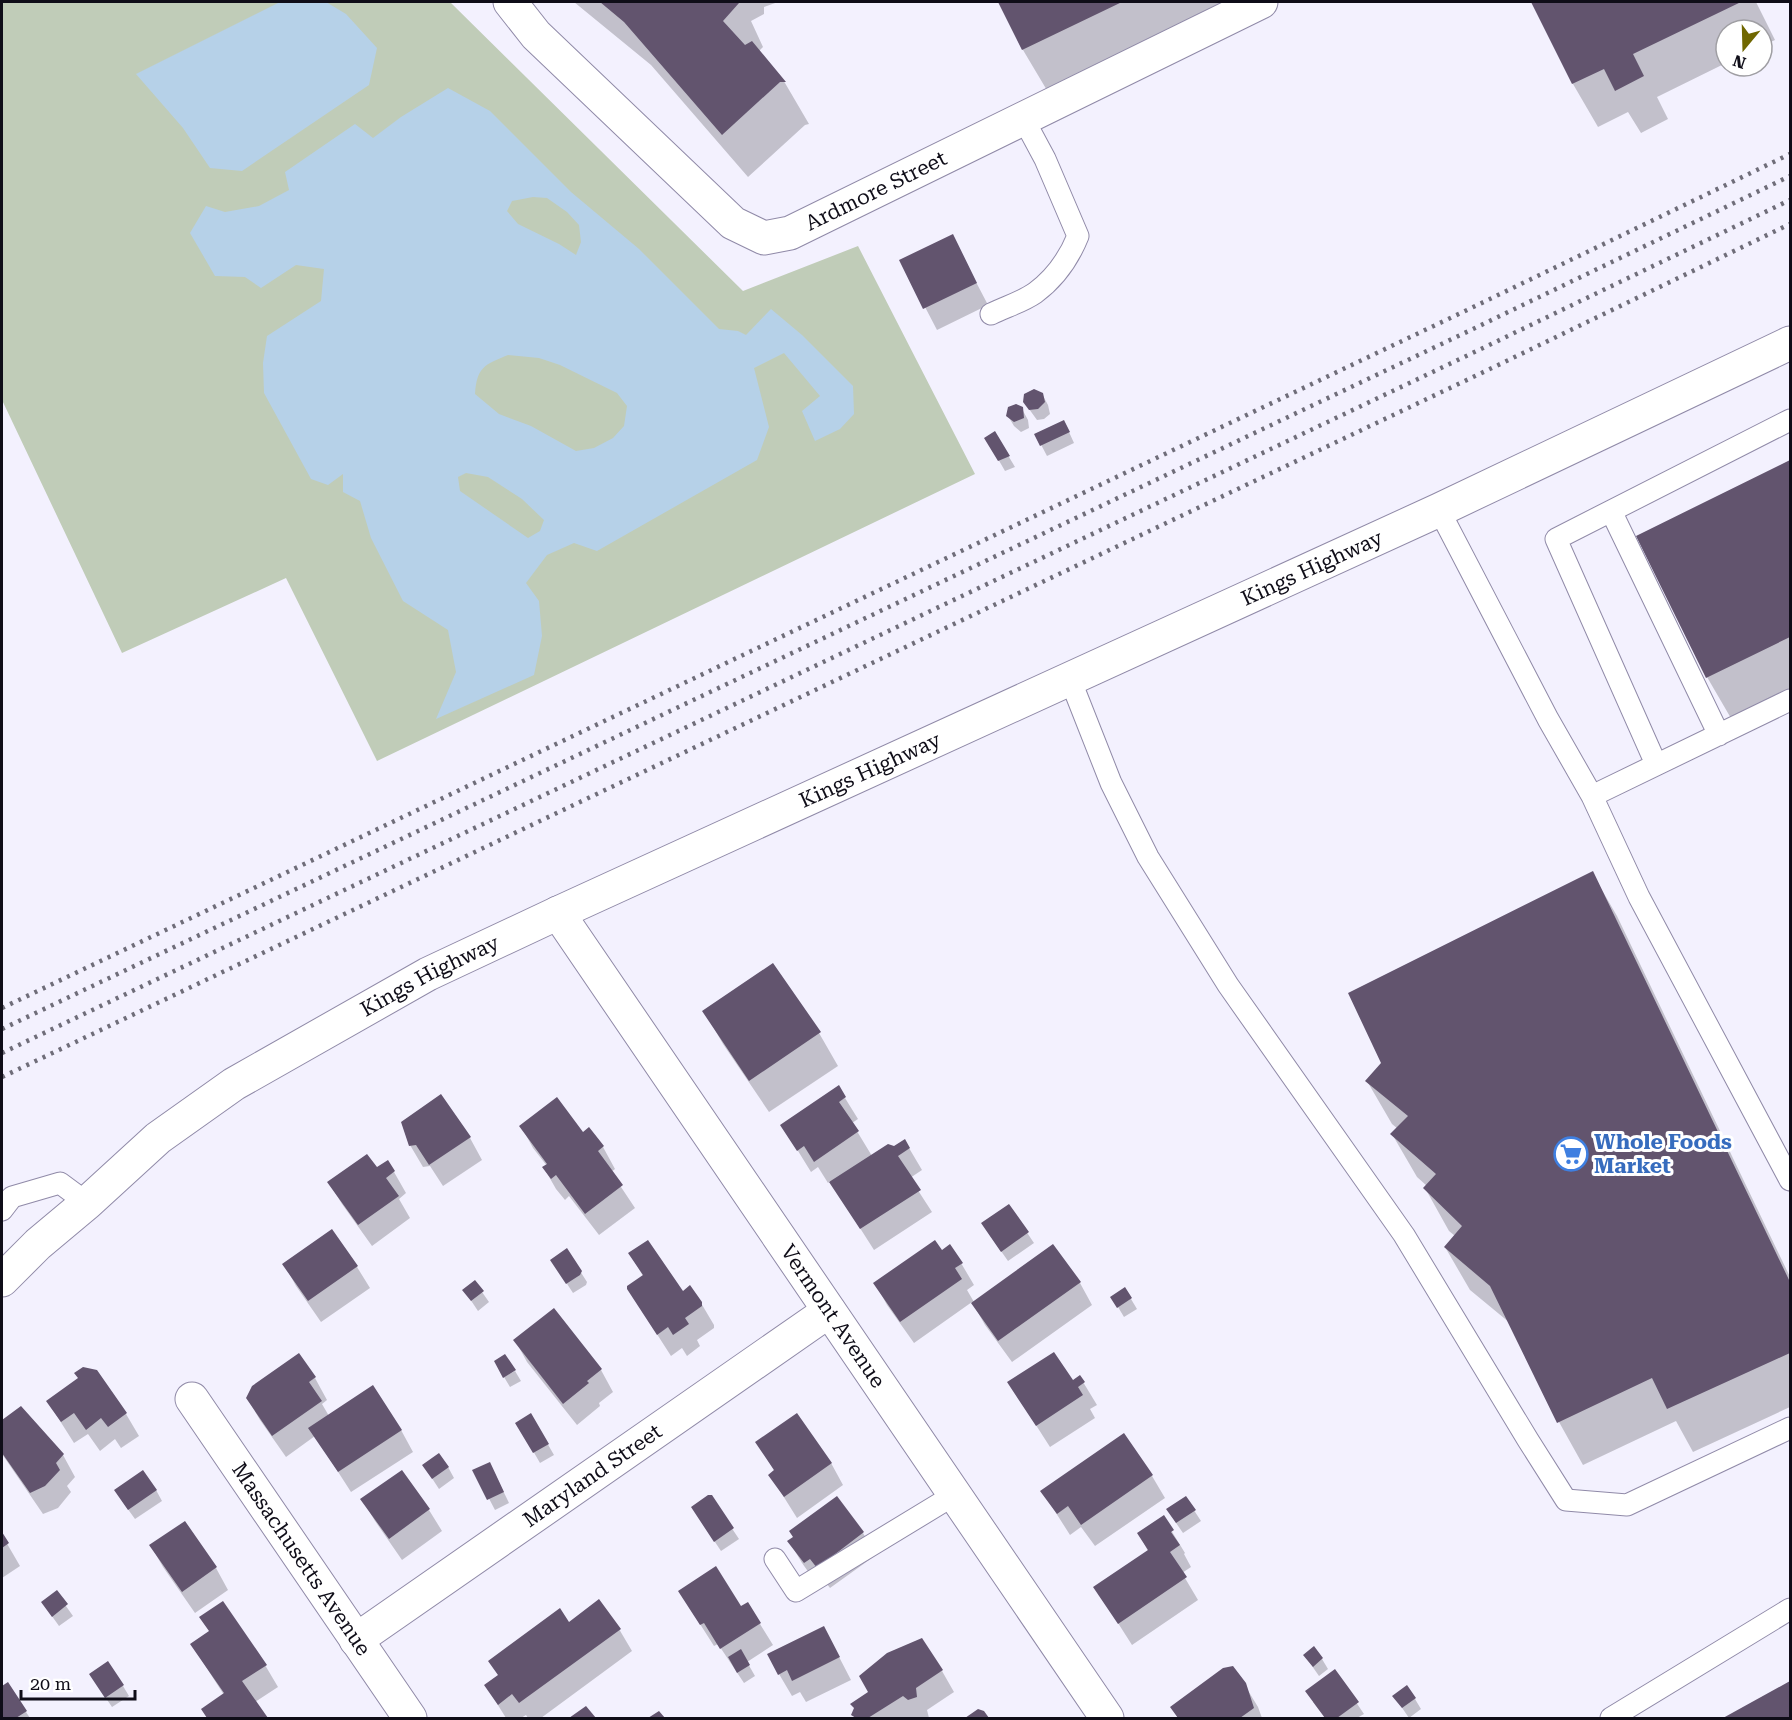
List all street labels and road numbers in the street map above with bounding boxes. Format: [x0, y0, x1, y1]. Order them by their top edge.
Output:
street label: Ardmore Street [801, 146, 951, 236]
street label: Kings Highway [1238, 525, 1387, 611]
street label: Kings Highway [796, 727, 945, 813]
street label: Kings Highway [356, 930, 503, 1022]
street label: Vermont Avenue [776, 1240, 890, 1392]
street label: Maryland Street [519, 1419, 666, 1532]
street label: Massachusetts Avenue [227, 1458, 376, 1660]

